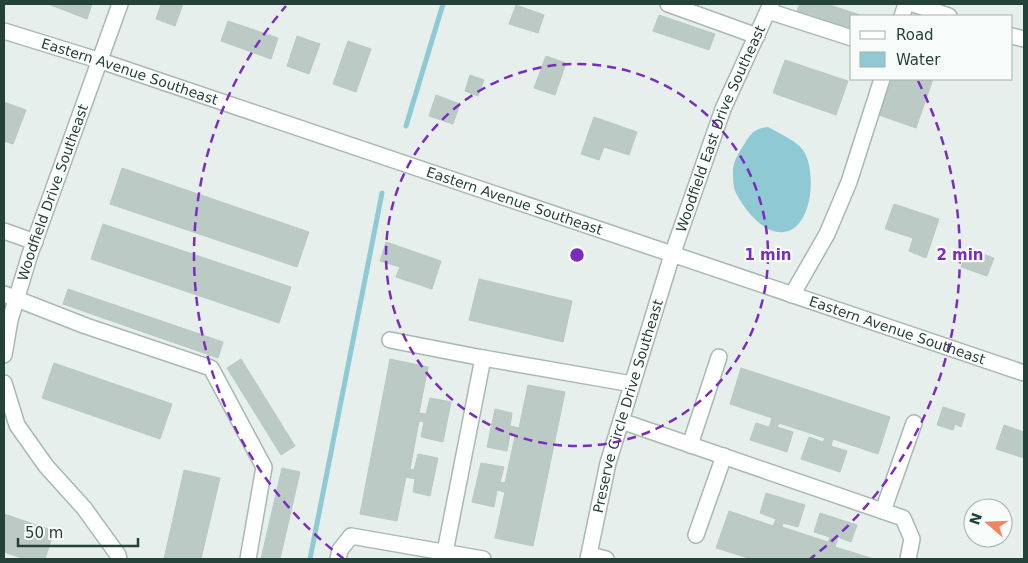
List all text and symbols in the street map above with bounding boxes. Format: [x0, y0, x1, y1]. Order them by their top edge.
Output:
legend [850, 15, 1013, 80]
street label: Woodfield East Drive Southeast [673, 22, 768, 234]
text: Road [896, 26, 934, 44]
street label: Eastern Avenue Southeast [39, 35, 221, 108]
text: Water [896, 51, 941, 69]
street label: Woodfield Drive Southeast [14, 102, 91, 283]
street label: Eastern Avenue Southeast [424, 164, 605, 238]
centre of rings [568, 246, 586, 264]
text: 1 min [744, 246, 792, 264]
text: 2 min [936, 246, 984, 264]
street label: Eastern Avenue Southeast [807, 293, 988, 367]
street label: Preserve Circle Drive Southeast [590, 297, 666, 514]
north arrow [963, 498, 1013, 548]
text: N [966, 511, 985, 527]
scale bar [18, 516, 138, 548]
text: 50 m [25, 524, 63, 542]

